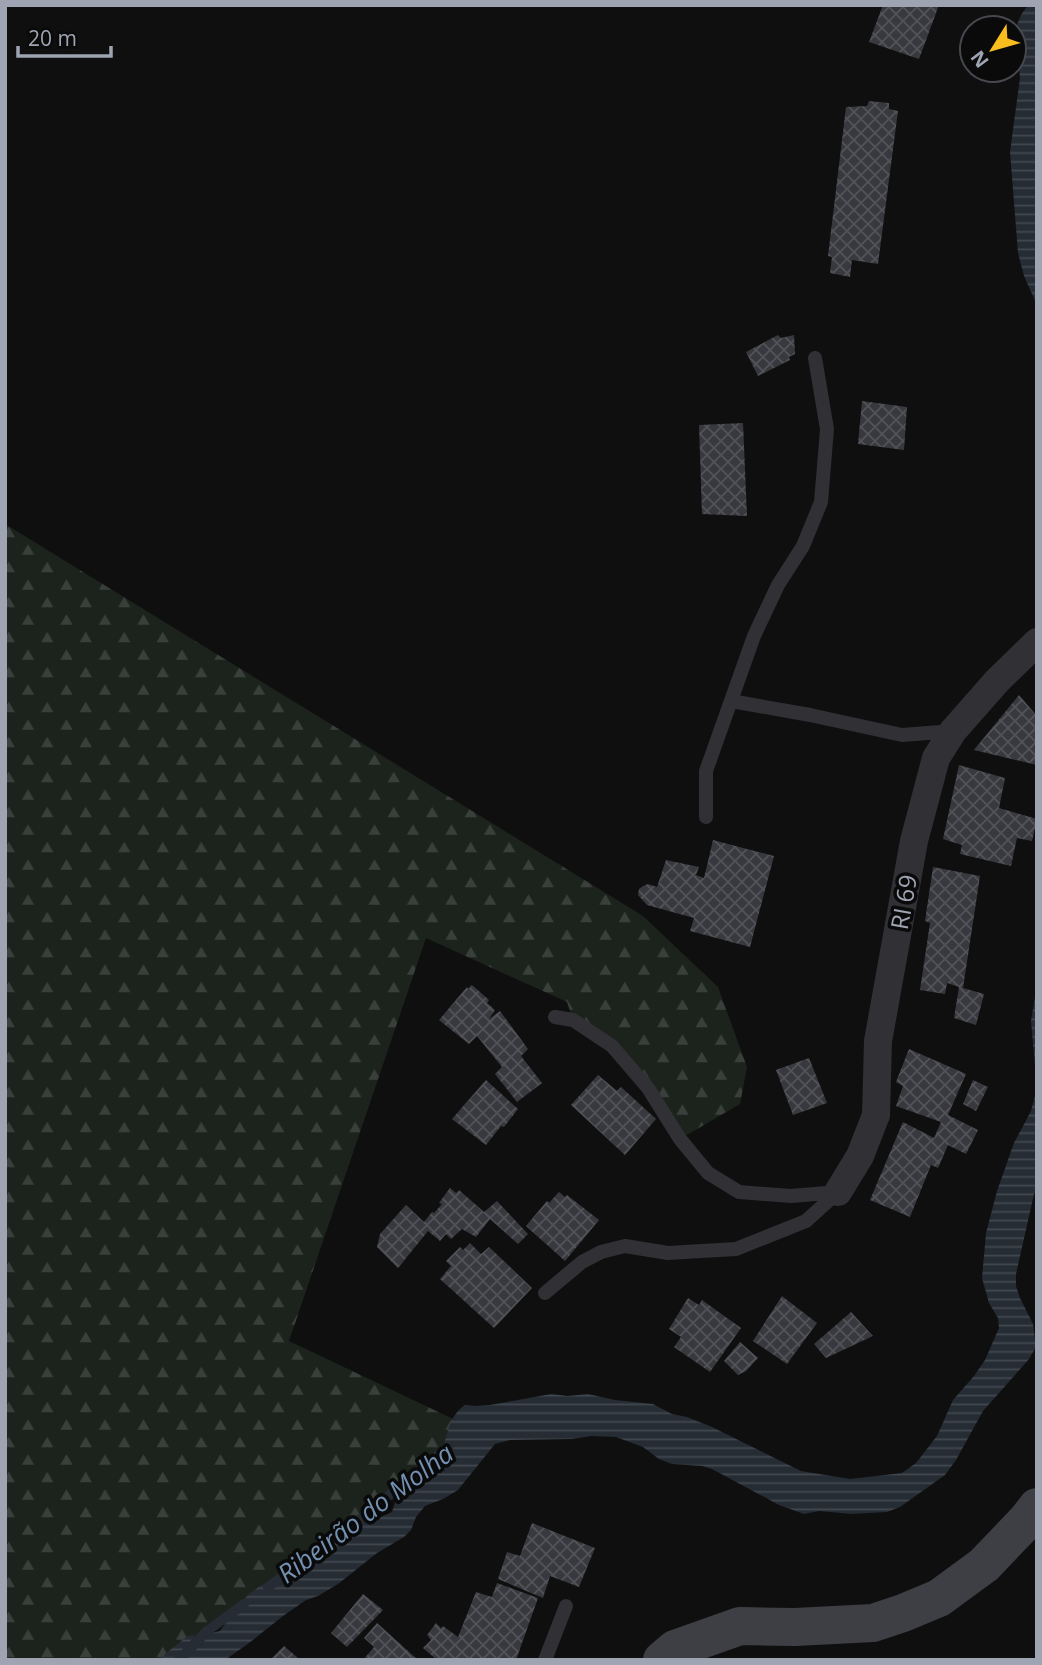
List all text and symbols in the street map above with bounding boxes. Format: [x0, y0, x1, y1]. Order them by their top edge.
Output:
scale bar [18, 14, 110, 58]
north arrow [958, 14, 1028, 84]
text: 20 m [28, 24, 77, 52]
text: N [964, 45, 994, 73]
street label: RI 69 [882, 872, 924, 932]
water label: Ribeirão do Molha [270, 1435, 460, 1591]

